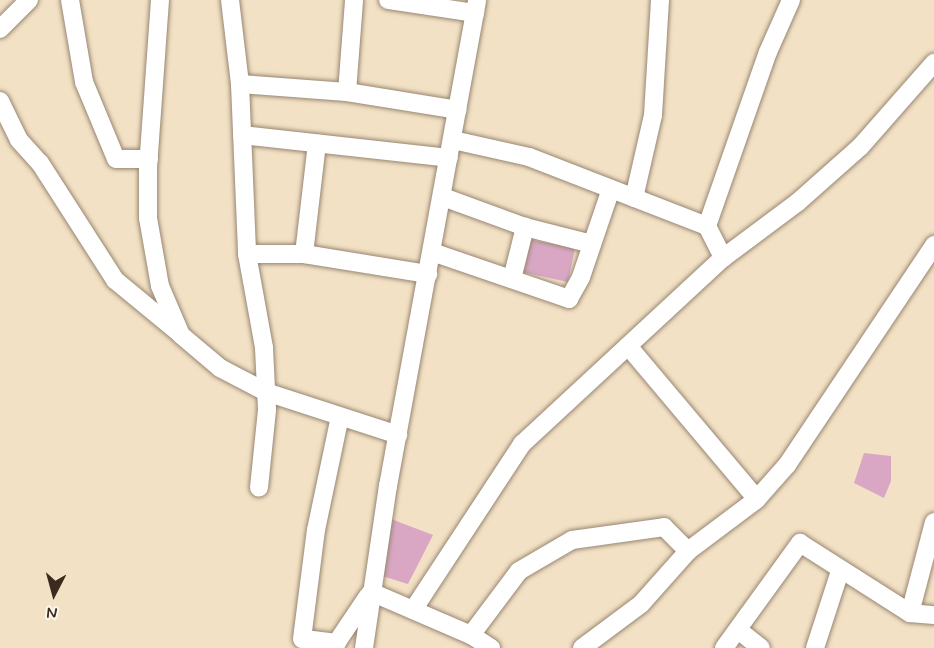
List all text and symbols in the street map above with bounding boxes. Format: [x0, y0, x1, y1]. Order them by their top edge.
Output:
north arrow [24, 564, 84, 624]
text: N [46, 601, 58, 623]

